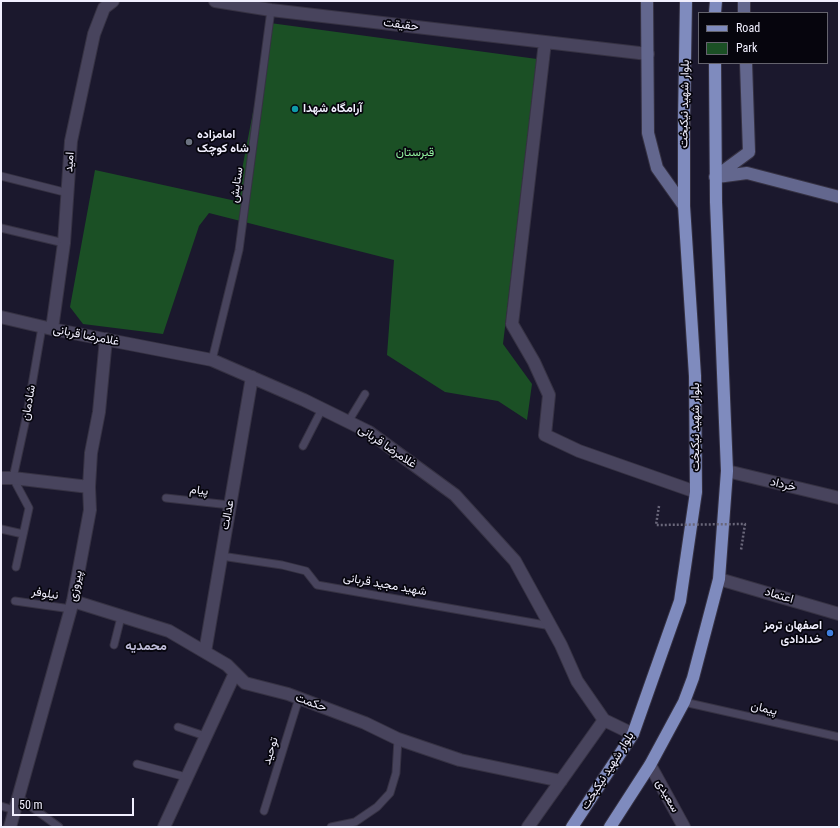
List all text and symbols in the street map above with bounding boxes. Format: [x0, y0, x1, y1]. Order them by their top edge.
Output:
legend [698, 12, 828, 64]
street label: حقیقت [383, 16, 419, 34]
text: Road [736, 21, 760, 35]
text: Park [736, 41, 757, 55]
street label: بلوار شهید نیکبخت [677, 60, 693, 148]
place label: آرامگاه شهدا [303, 102, 362, 116]
marker: آرامگاه شهدا [290, 104, 300, 114]
place label: امامزاده شاه کوچک [197, 128, 249, 156]
marker: امامزاده شاه کوچک [184, 137, 194, 147]
park label: قبرستان [396, 146, 434, 160]
street label: امید [62, 152, 78, 172]
street label: ستایش [227, 166, 247, 204]
street label: غلامرضا قربانی [52, 323, 120, 349]
street label: بلوار شهید نیکبخت [689, 383, 703, 471]
street label: شادمان [19, 384, 39, 422]
street label: غلامرضا قربانی [355, 422, 419, 472]
street label: خرداد [769, 475, 797, 495]
street label: پیام [189, 483, 209, 499]
street label: عدالت [218, 499, 238, 531]
street label: پیروزی [66, 569, 86, 603]
street label: شهید مجید قربانی [342, 571, 428, 599]
street label: نیلوفر [31, 585, 59, 603]
street label: اعتماد [763, 585, 795, 607]
place label: اصفهان ترمز خدادادی [763, 619, 822, 647]
marker: اصفهان ترمز خدادادی [825, 628, 835, 638]
district label: محمدیه [125, 639, 167, 655]
street label: حکمت [293, 691, 329, 715]
street label: پیمان [749, 699, 779, 719]
street label: بلوار شهید نیکبخت [578, 730, 638, 812]
street label: توحید [260, 736, 282, 766]
street label: سعیدی [652, 777, 682, 815]
scale bar [14, 790, 136, 816]
text: 50 m [19, 798, 43, 812]

